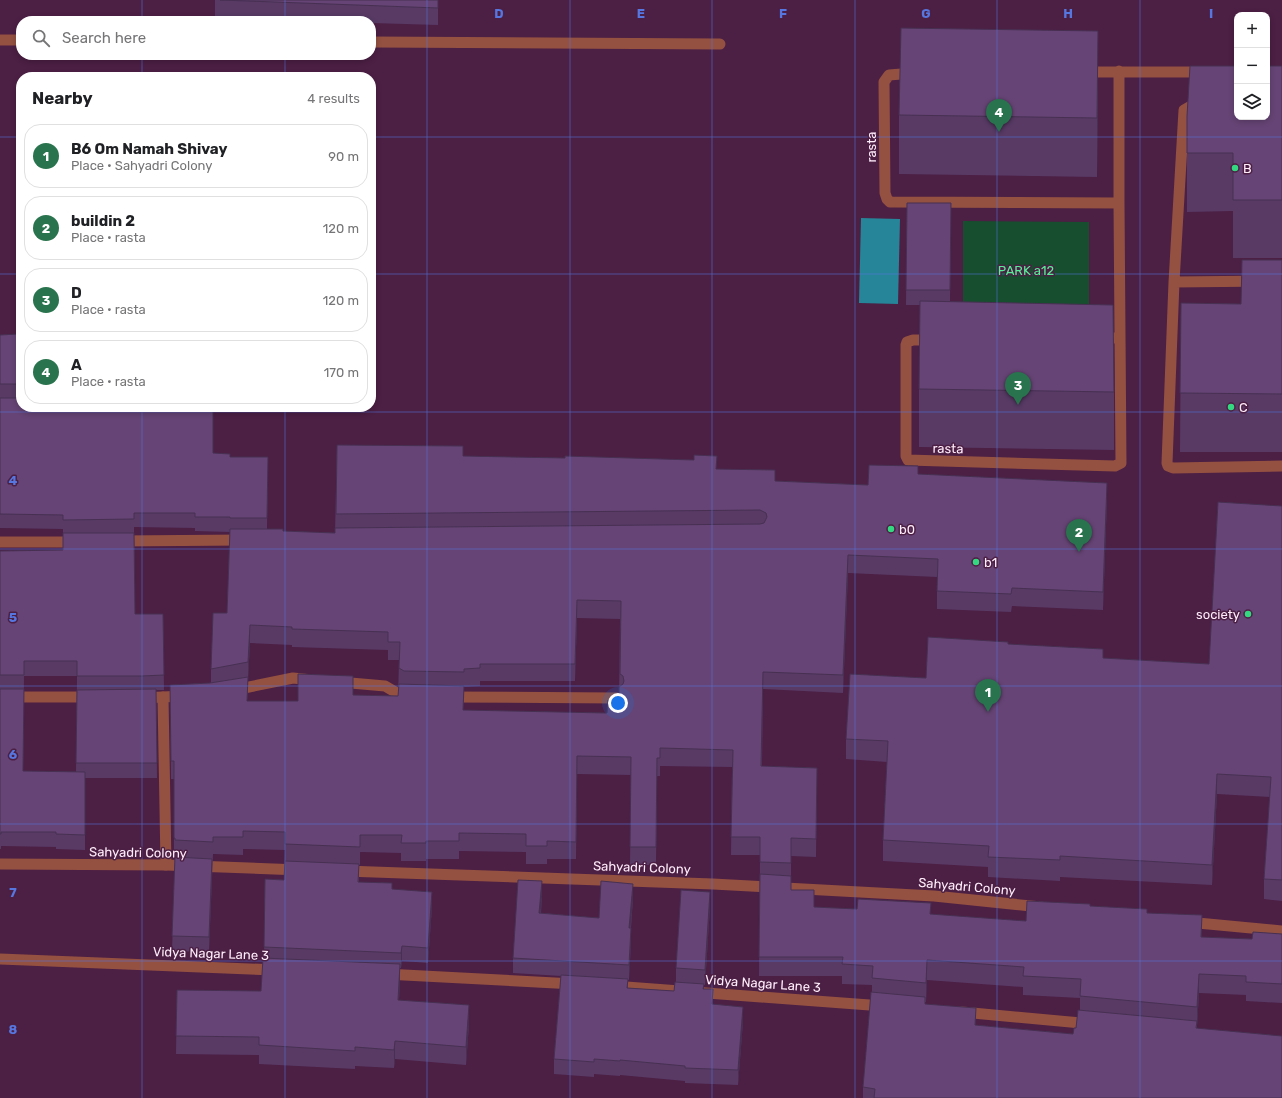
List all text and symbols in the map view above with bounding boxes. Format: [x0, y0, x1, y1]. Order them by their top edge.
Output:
text: D [494, 6, 504, 21]
text: E [637, 6, 645, 21]
text: F [779, 6, 787, 21]
text: G [921, 6, 931, 21]
text: H [1063, 6, 1073, 21]
text: I [1209, 6, 1213, 21]
map controls [1234, 12, 1270, 120]
button: + [1234, 12, 1270, 48]
search box [16, 16, 376, 60]
icon: search [30, 27, 52, 49]
text: Search here [62, 29, 146, 47]
button: − [1234, 48, 1270, 84]
button: layers [1234, 84, 1270, 120]
text: Nearby [32, 88, 93, 108]
text: 4 results [307, 91, 360, 106]
pin: 4 [986, 99, 1012, 132]
street label: rasta [864, 132, 879, 162]
text: B6 Om Namah Shivay [71, 140, 227, 158]
text: 1 [43, 149, 49, 164]
text: 90 m [328, 149, 359, 164]
text: Place · Sahyadri Colony [71, 158, 212, 173]
place label: B [1243, 161, 1252, 176]
marker: B [1230, 163, 1240, 173]
text: buildin 2 [71, 212, 135, 230]
text: 2 [42, 221, 50, 236]
text: 120 m [323, 221, 359, 236]
text: Place · rasta [71, 230, 146, 245]
park label: PARK a12 [998, 263, 1054, 278]
text: D [71, 284, 82, 302]
text: 3 [42, 293, 50, 308]
text: 120 m [323, 293, 359, 308]
text: Place · rasta [71, 302, 146, 317]
text: A [71, 356, 82, 374]
text: 4 [42, 365, 50, 380]
text: 170 m [324, 365, 359, 380]
pin: 3 [1005, 372, 1031, 405]
text: Place · rasta [71, 374, 146, 389]
place label: C [1239, 400, 1248, 415]
marker: C [1226, 402, 1236, 412]
street label: rasta [932, 441, 964, 456]
text: 4 [9, 473, 18, 488]
pin: 2 [1066, 519, 1092, 552]
place label: b0 [899, 522, 915, 537]
marker: b0 [886, 524, 896, 534]
place label: b1 [984, 555, 997, 570]
marker: b1 [971, 557, 981, 567]
place label: society [1196, 607, 1240, 622]
marker: society [1243, 609, 1253, 619]
text: 5 [9, 610, 17, 625]
pin: 1 [975, 679, 1001, 712]
your location [608, 693, 628, 713]
text: 6 [9, 747, 18, 762]
street label: Sahyadri Colony [89, 844, 187, 861]
street label: Sahyadri Colony [593, 858, 691, 877]
street label: Sahyadri Colony [918, 875, 1016, 898]
text: 7 [9, 885, 17, 900]
street label: Vidya Nagar Lane 3 [153, 944, 270, 964]
street label: Vidya Nagar Lane 3 [704, 972, 822, 996]
text: 8 [9, 1022, 18, 1037]

